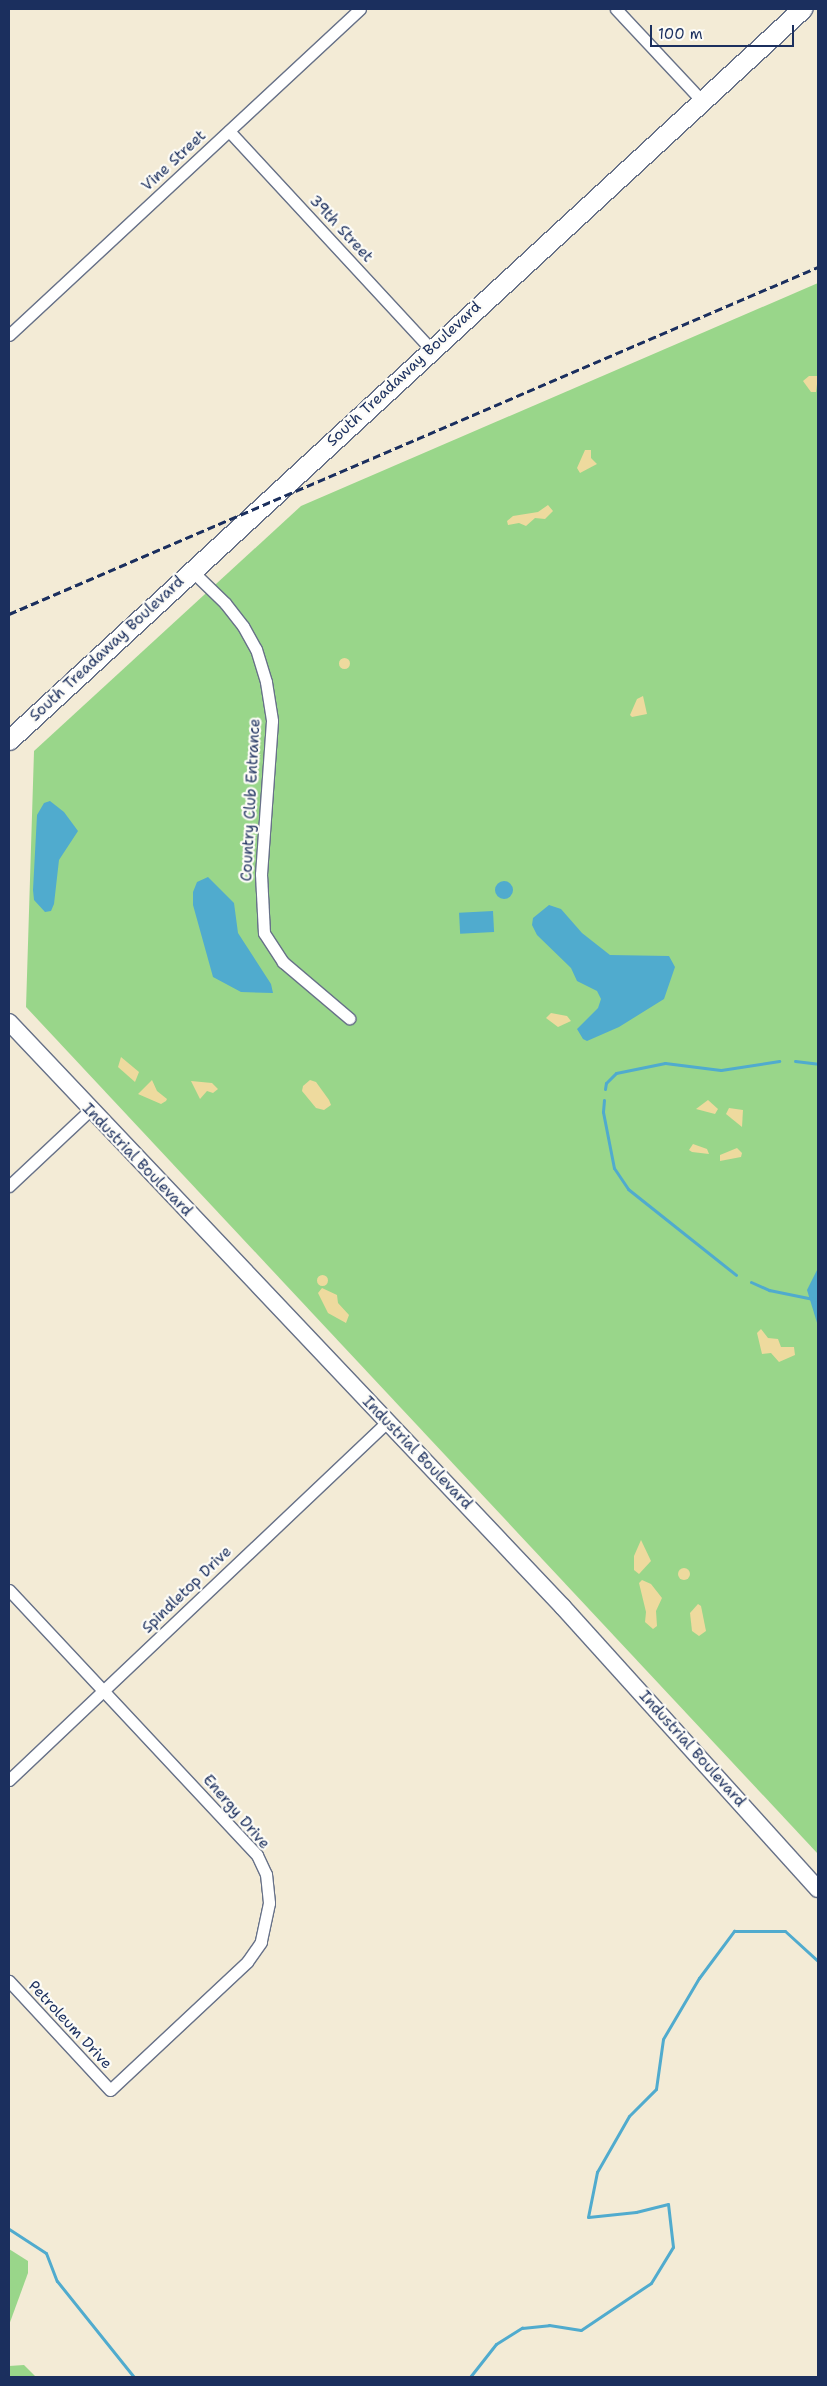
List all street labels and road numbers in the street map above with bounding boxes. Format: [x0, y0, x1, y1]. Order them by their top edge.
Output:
street label: Vine Street [138, 127, 210, 195]
street label: 39th Street [305, 192, 377, 266]
street label: South Treadaway Boulevard [323, 298, 485, 450]
street label: South Treadaway Boulevard [26, 573, 188, 725]
street label: Country Club Entrance [238, 718, 264, 882]
street label: Industrial Boulevard [78, 1100, 196, 1220]
street label: Industrial Boulevard [358, 1393, 476, 1513]
street label: Spindletop Drive [139, 1543, 235, 1637]
street label: Industrial Boulevard [635, 1687, 749, 1811]
street label: Energy Drive [199, 1771, 273, 1853]
street label: Petroleum Drive [24, 1977, 116, 2073]

